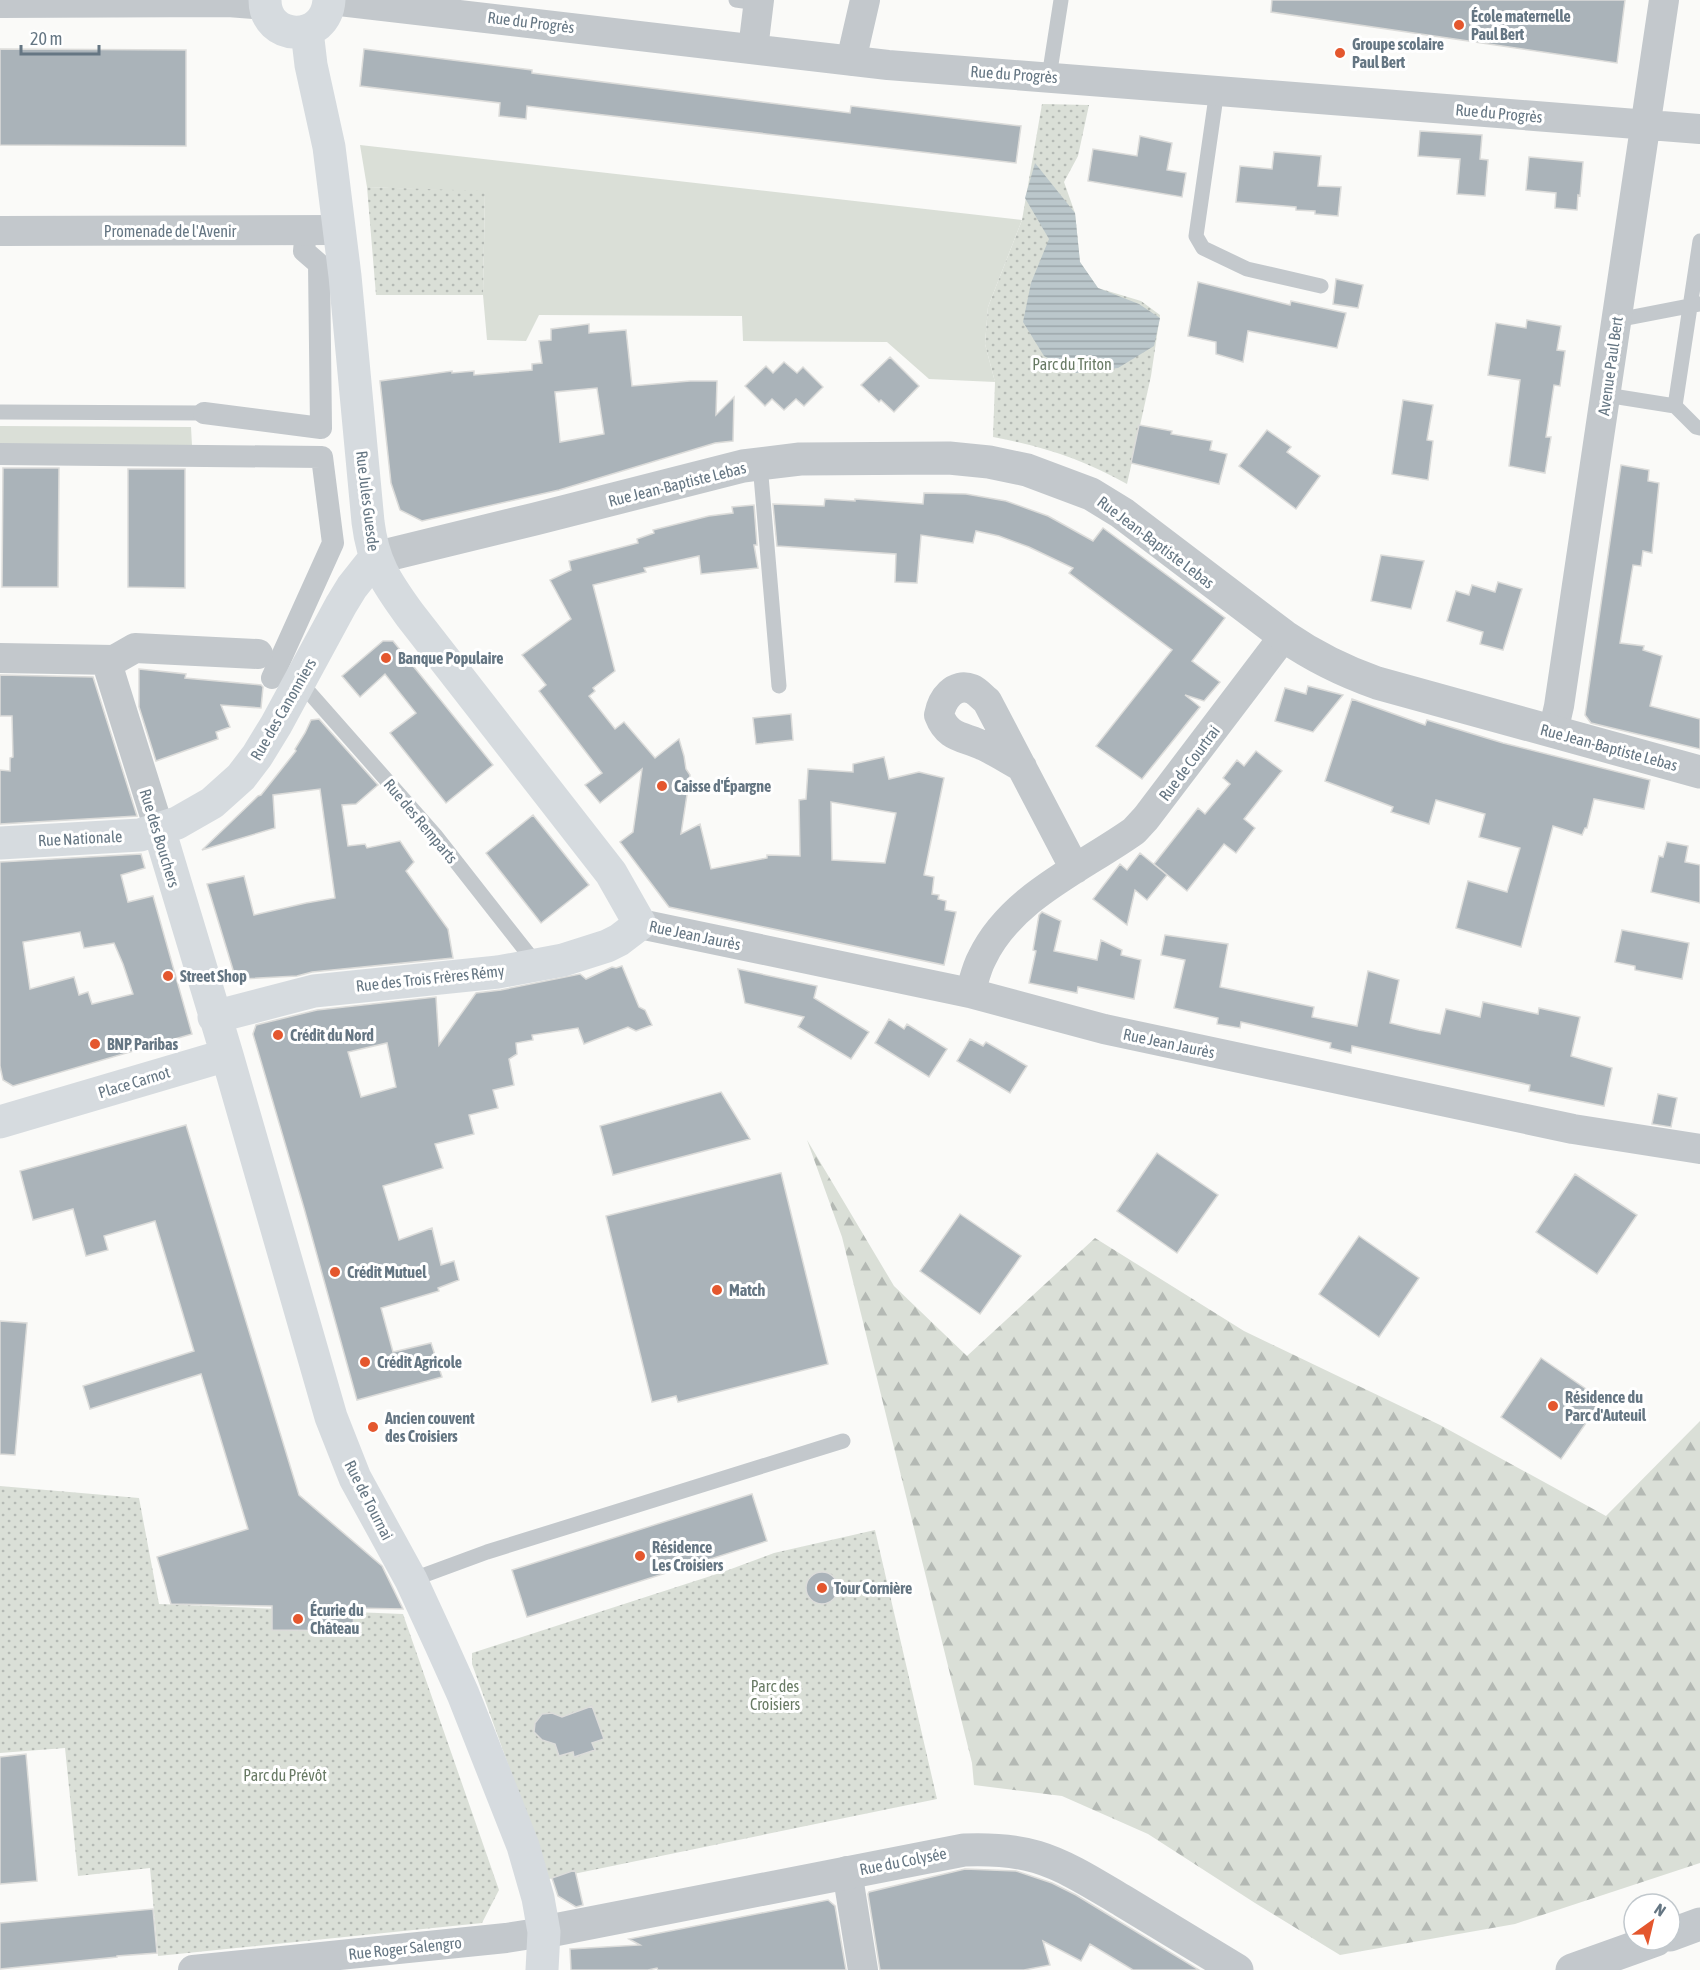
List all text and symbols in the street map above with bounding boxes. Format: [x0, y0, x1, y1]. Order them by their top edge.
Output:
place label: École maternelle Paul Bert [1471, 7, 1571, 43]
street label: Rue du Progrès [486, 8, 576, 37]
scale bar [21, 18, 99, 56]
marker: École maternelle Paul Bert [1452, 18, 1466, 32]
text: 20 m [30, 28, 62, 49]
place label: Groupe scolaire Paul Bert [1352, 35, 1444, 71]
marker: Groupe scolaire Paul Bert [1333, 46, 1347, 60]
street label: Rue du Progrès [970, 62, 1059, 87]
street label: Rue du Progrès [1455, 100, 1544, 127]
street label: Promenade de l'Avenir [104, 222, 237, 240]
street label: Avenue Paul Bert [1594, 315, 1626, 417]
park label: Parc du Triton [1032, 355, 1112, 373]
street label: Rue Jules Guesde [353, 450, 383, 552]
street label: Rue Jean-Baptiste Lebas [606, 458, 748, 511]
street label: Rue Jean-Baptiste Lebas [1094, 492, 1218, 593]
place label: Banque Populaire [398, 649, 503, 667]
marker: Banque Populaire [379, 651, 393, 665]
street label: Rue des Canonniers [247, 655, 320, 763]
street label: Rue Jean-Baptiste Lebas [1538, 720, 1680, 775]
street label: Rue de Courtrai [1155, 722, 1223, 804]
street label: Rue des Remparts [380, 775, 462, 868]
place label: Caisse d'Épargne [674, 777, 771, 795]
marker: Caisse d'Épargne [655, 779, 669, 793]
street label: Rue des Bouchers [136, 787, 184, 890]
street label: Rue Nationale [37, 827, 123, 849]
street label: Rue Jean Jaurès [648, 917, 743, 954]
street label: Rue des Trois Frères Rémy [355, 961, 506, 996]
place label: Street Shop [180, 967, 247, 985]
marker: Street Shop [161, 969, 175, 983]
street label: Rue Jean Jaurès [1122, 1025, 1217, 1062]
place label: Crédit du Nord [290, 1026, 374, 1044]
marker: Crédit du Nord [271, 1028, 285, 1042]
place label: BNP Paribas [107, 1035, 178, 1053]
marker: BNP Paribas [88, 1037, 102, 1051]
street label: Place Carnot [96, 1062, 172, 1101]
place label: Crédit Mutuel [347, 1263, 427, 1281]
marker: Crédit Mutuel [328, 1265, 342, 1279]
place label: Match [729, 1281, 766, 1299]
marker: Match [710, 1283, 724, 1297]
place label: Crédit Agricole [377, 1353, 462, 1371]
marker: Crédit Agricole [358, 1355, 372, 1369]
place label: Résidence du Parc d'Auteuil [1565, 1388, 1647, 1424]
marker: Résidence du Parc d'Auteuil [1546, 1399, 1560, 1413]
place label: Ancien couvent des Croisiers [384, 1409, 475, 1445]
marker: Ancien couvent des Croisiers [366, 1420, 380, 1434]
street label: Rue de Tournai [341, 1457, 397, 1543]
place label: Résidence Les Croisiers [652, 1538, 724, 1574]
marker: Résidence Les Croisiers [633, 1549, 647, 1563]
place label: Tour Cornière [834, 1579, 912, 1597]
marker: Tour Cornière [815, 1581, 829, 1595]
place label: Écurie du Château [310, 1601, 364, 1637]
marker: Écurie du Château [291, 1612, 305, 1626]
park label: Parc des Croisiers [750, 1677, 800, 1713]
park label: Parc du Prévôt [243, 1766, 327, 1784]
street label: Rue du Colysée [858, 1844, 948, 1879]
north arrow [1622, 1892, 1682, 1952]
text: N [1651, 1899, 1669, 1920]
street label: Rue Roger Salengro [347, 1933, 463, 1964]

